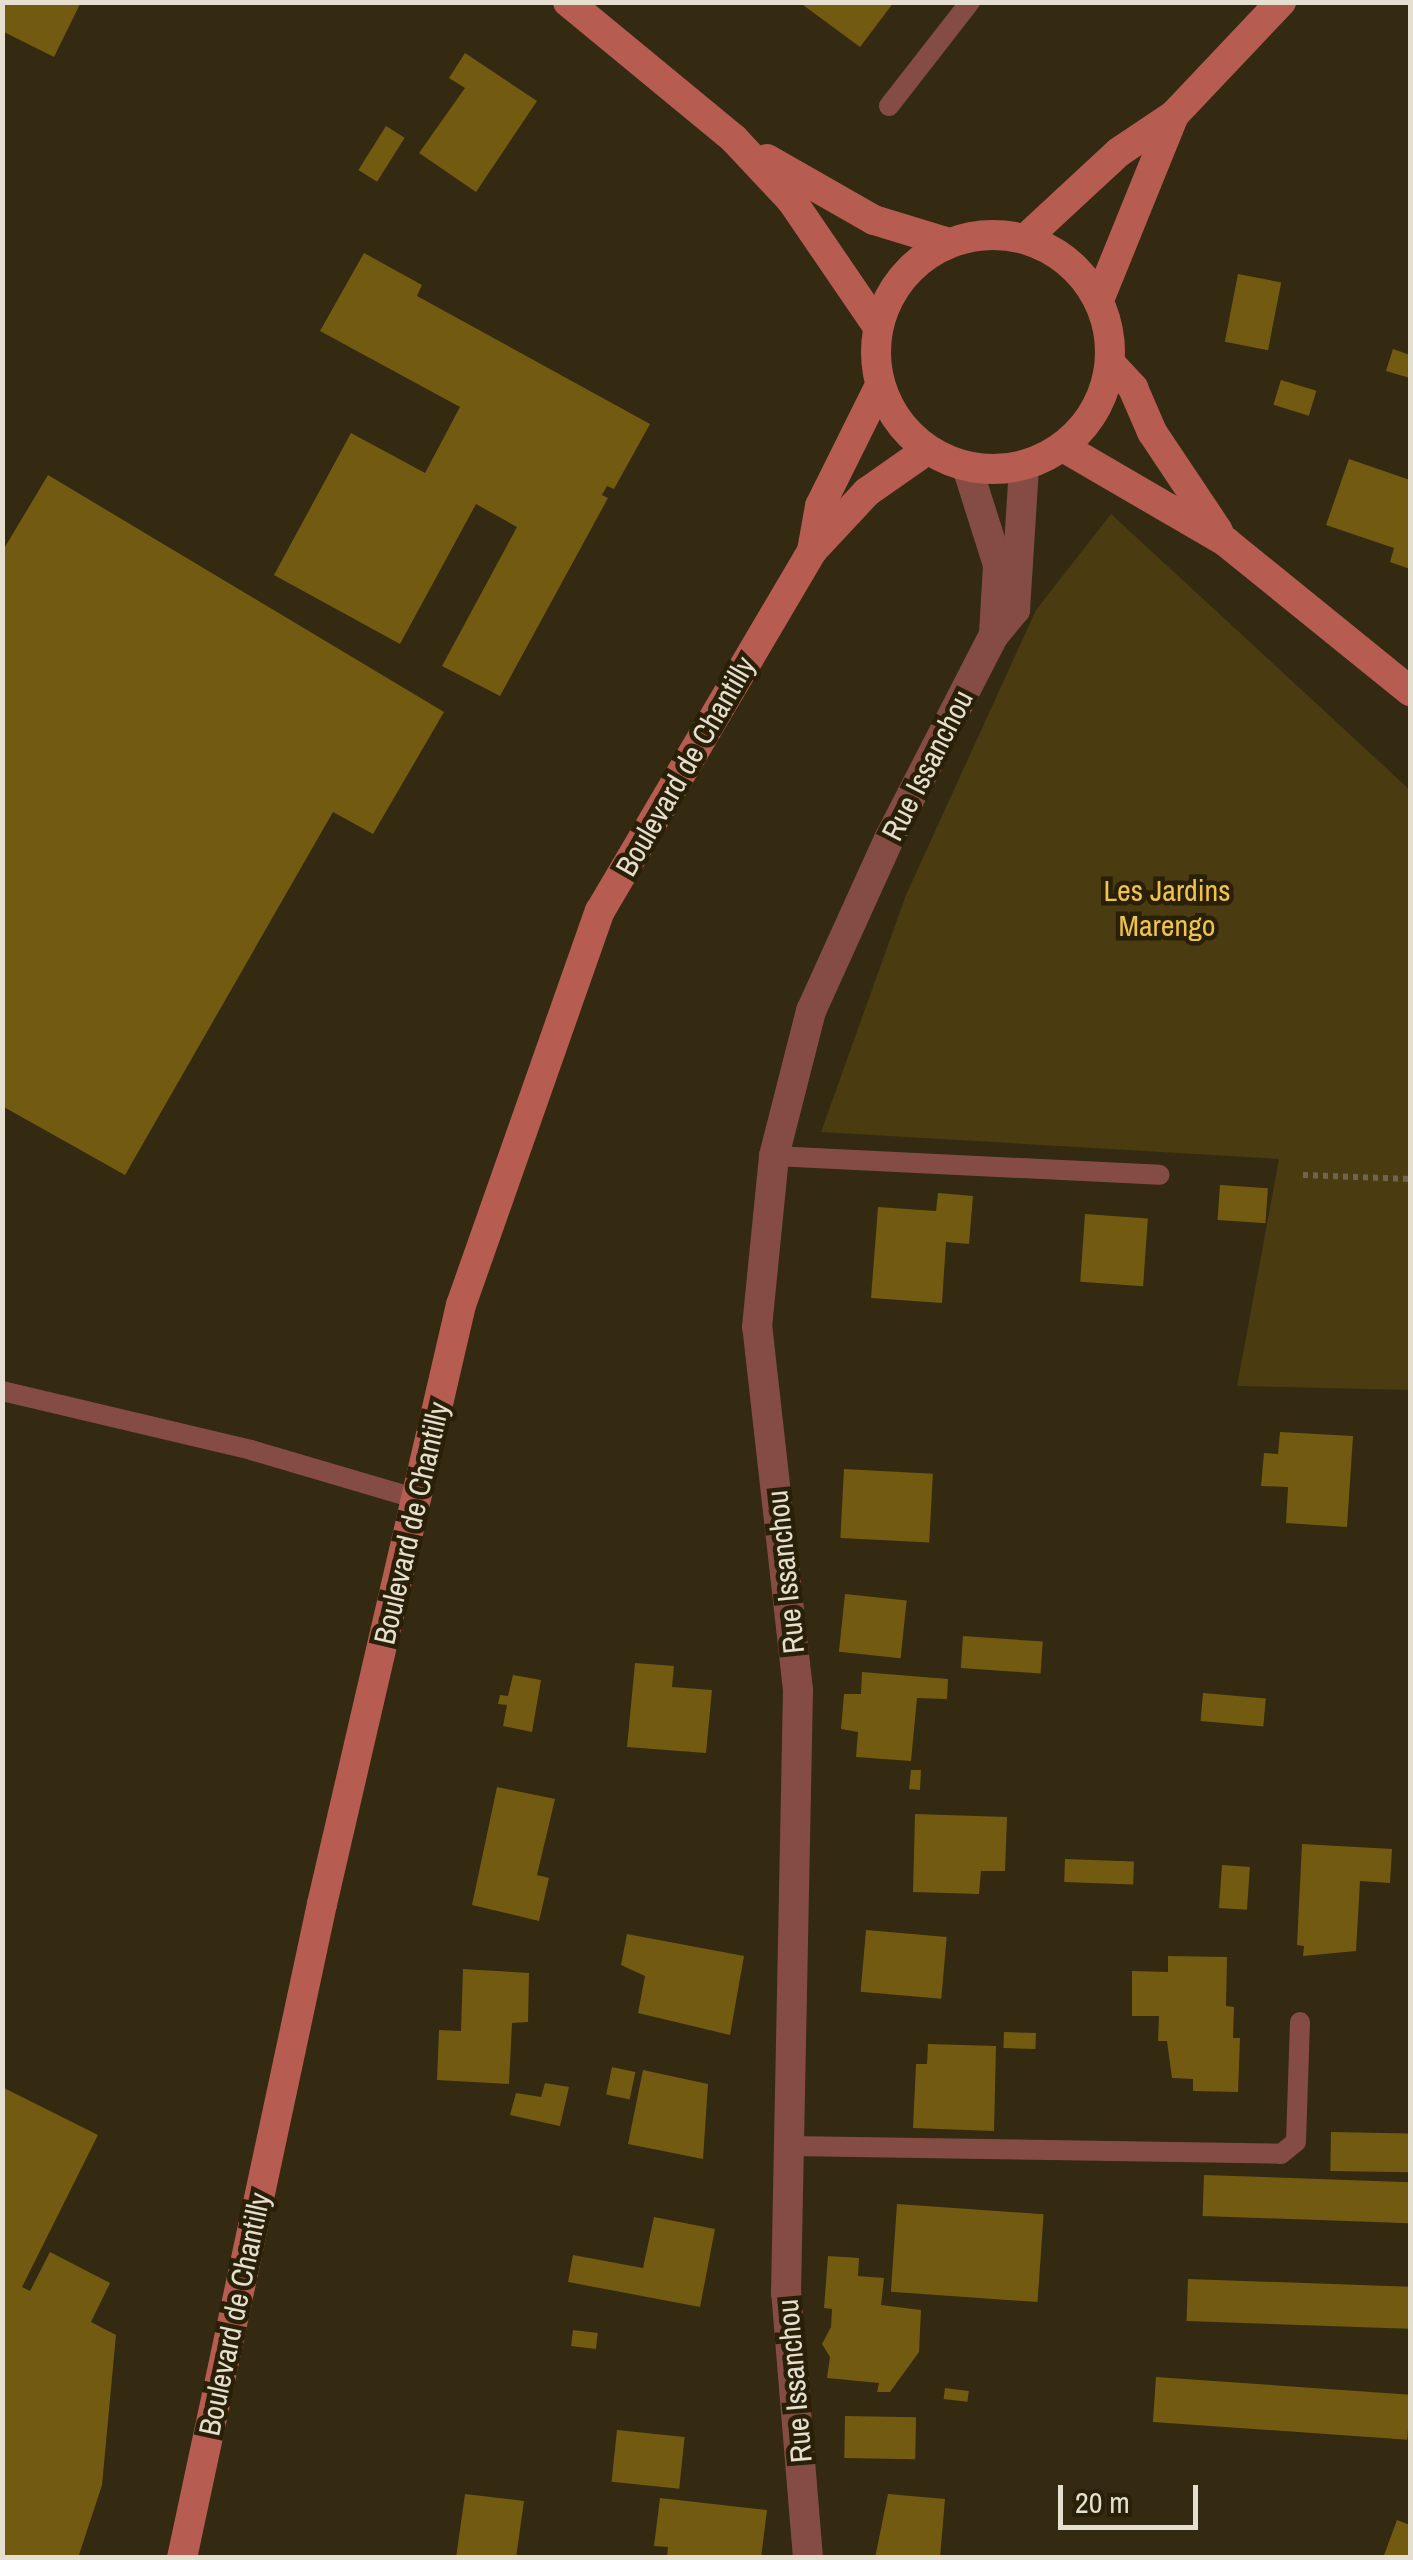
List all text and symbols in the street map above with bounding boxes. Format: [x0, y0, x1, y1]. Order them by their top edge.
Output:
street label: Boulevard de Chantilly [608, 650, 762, 882]
street label: Rue Issanchou [874, 684, 980, 846]
park label: Les Jardins Marengo [1103, 872, 1231, 942]
street label: Boulevard de Chantilly [366, 1398, 456, 1648]
street label: Rue Issanchou [759, 1489, 811, 1655]
street label: Boulevard de Chantilly [191, 2189, 277, 2439]
street label: Rue Issanchou [769, 2298, 819, 2464]
scale bar [1063, 2465, 1203, 2527]
text: 20 m [1075, 2482, 1130, 2522]

